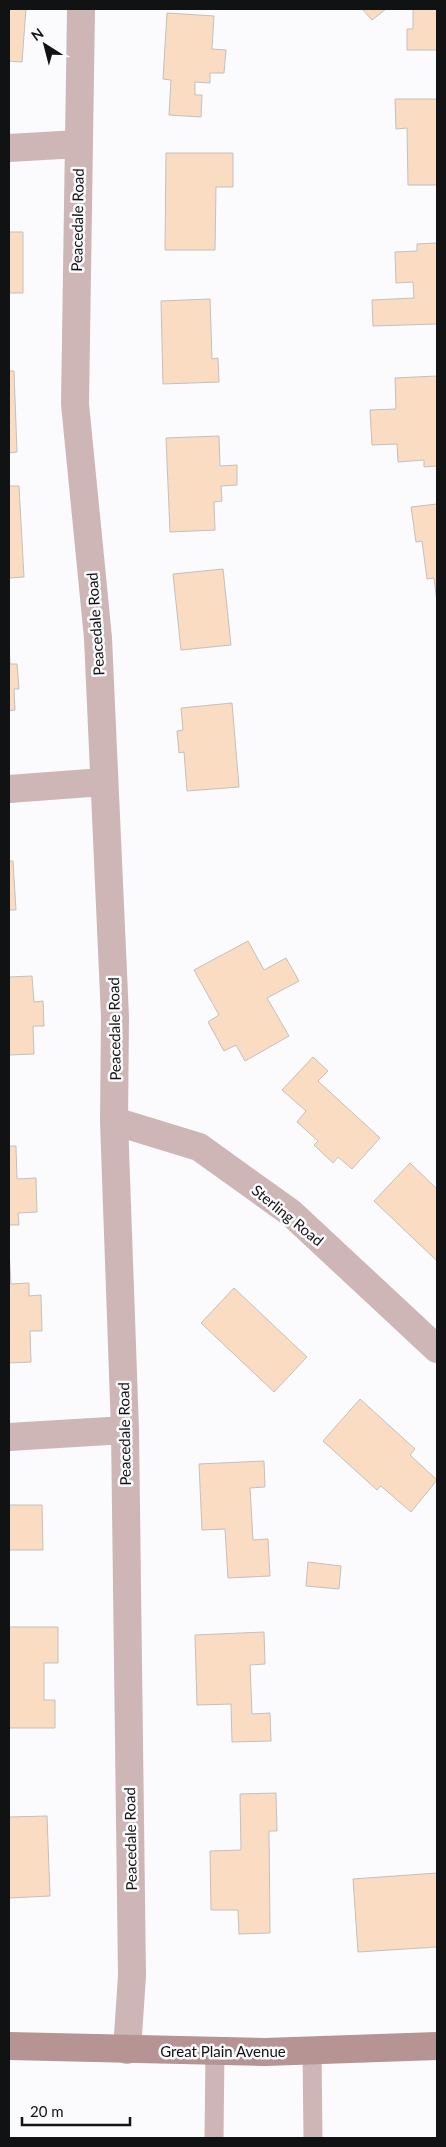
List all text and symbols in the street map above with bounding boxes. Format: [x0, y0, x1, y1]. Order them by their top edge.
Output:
north arrow [20, 20, 70, 70]
text: N [28, 24, 46, 44]
street label: Peacedale Road [67, 168, 87, 272]
street label: Peacedale Road [82, 572, 108, 676]
street label: Peacedale Road [104, 977, 124, 1081]
street label: Sterling Road [249, 1181, 327, 1249]
street label: Peacedale Road [114, 1382, 134, 1486]
street label: Peacedale Road [120, 1787, 140, 1891]
street label: Great Plain Avenue [160, 2042, 286, 2060]
scale bar [22, 2094, 130, 2126]
text: 20 m [30, 2102, 64, 2120]

